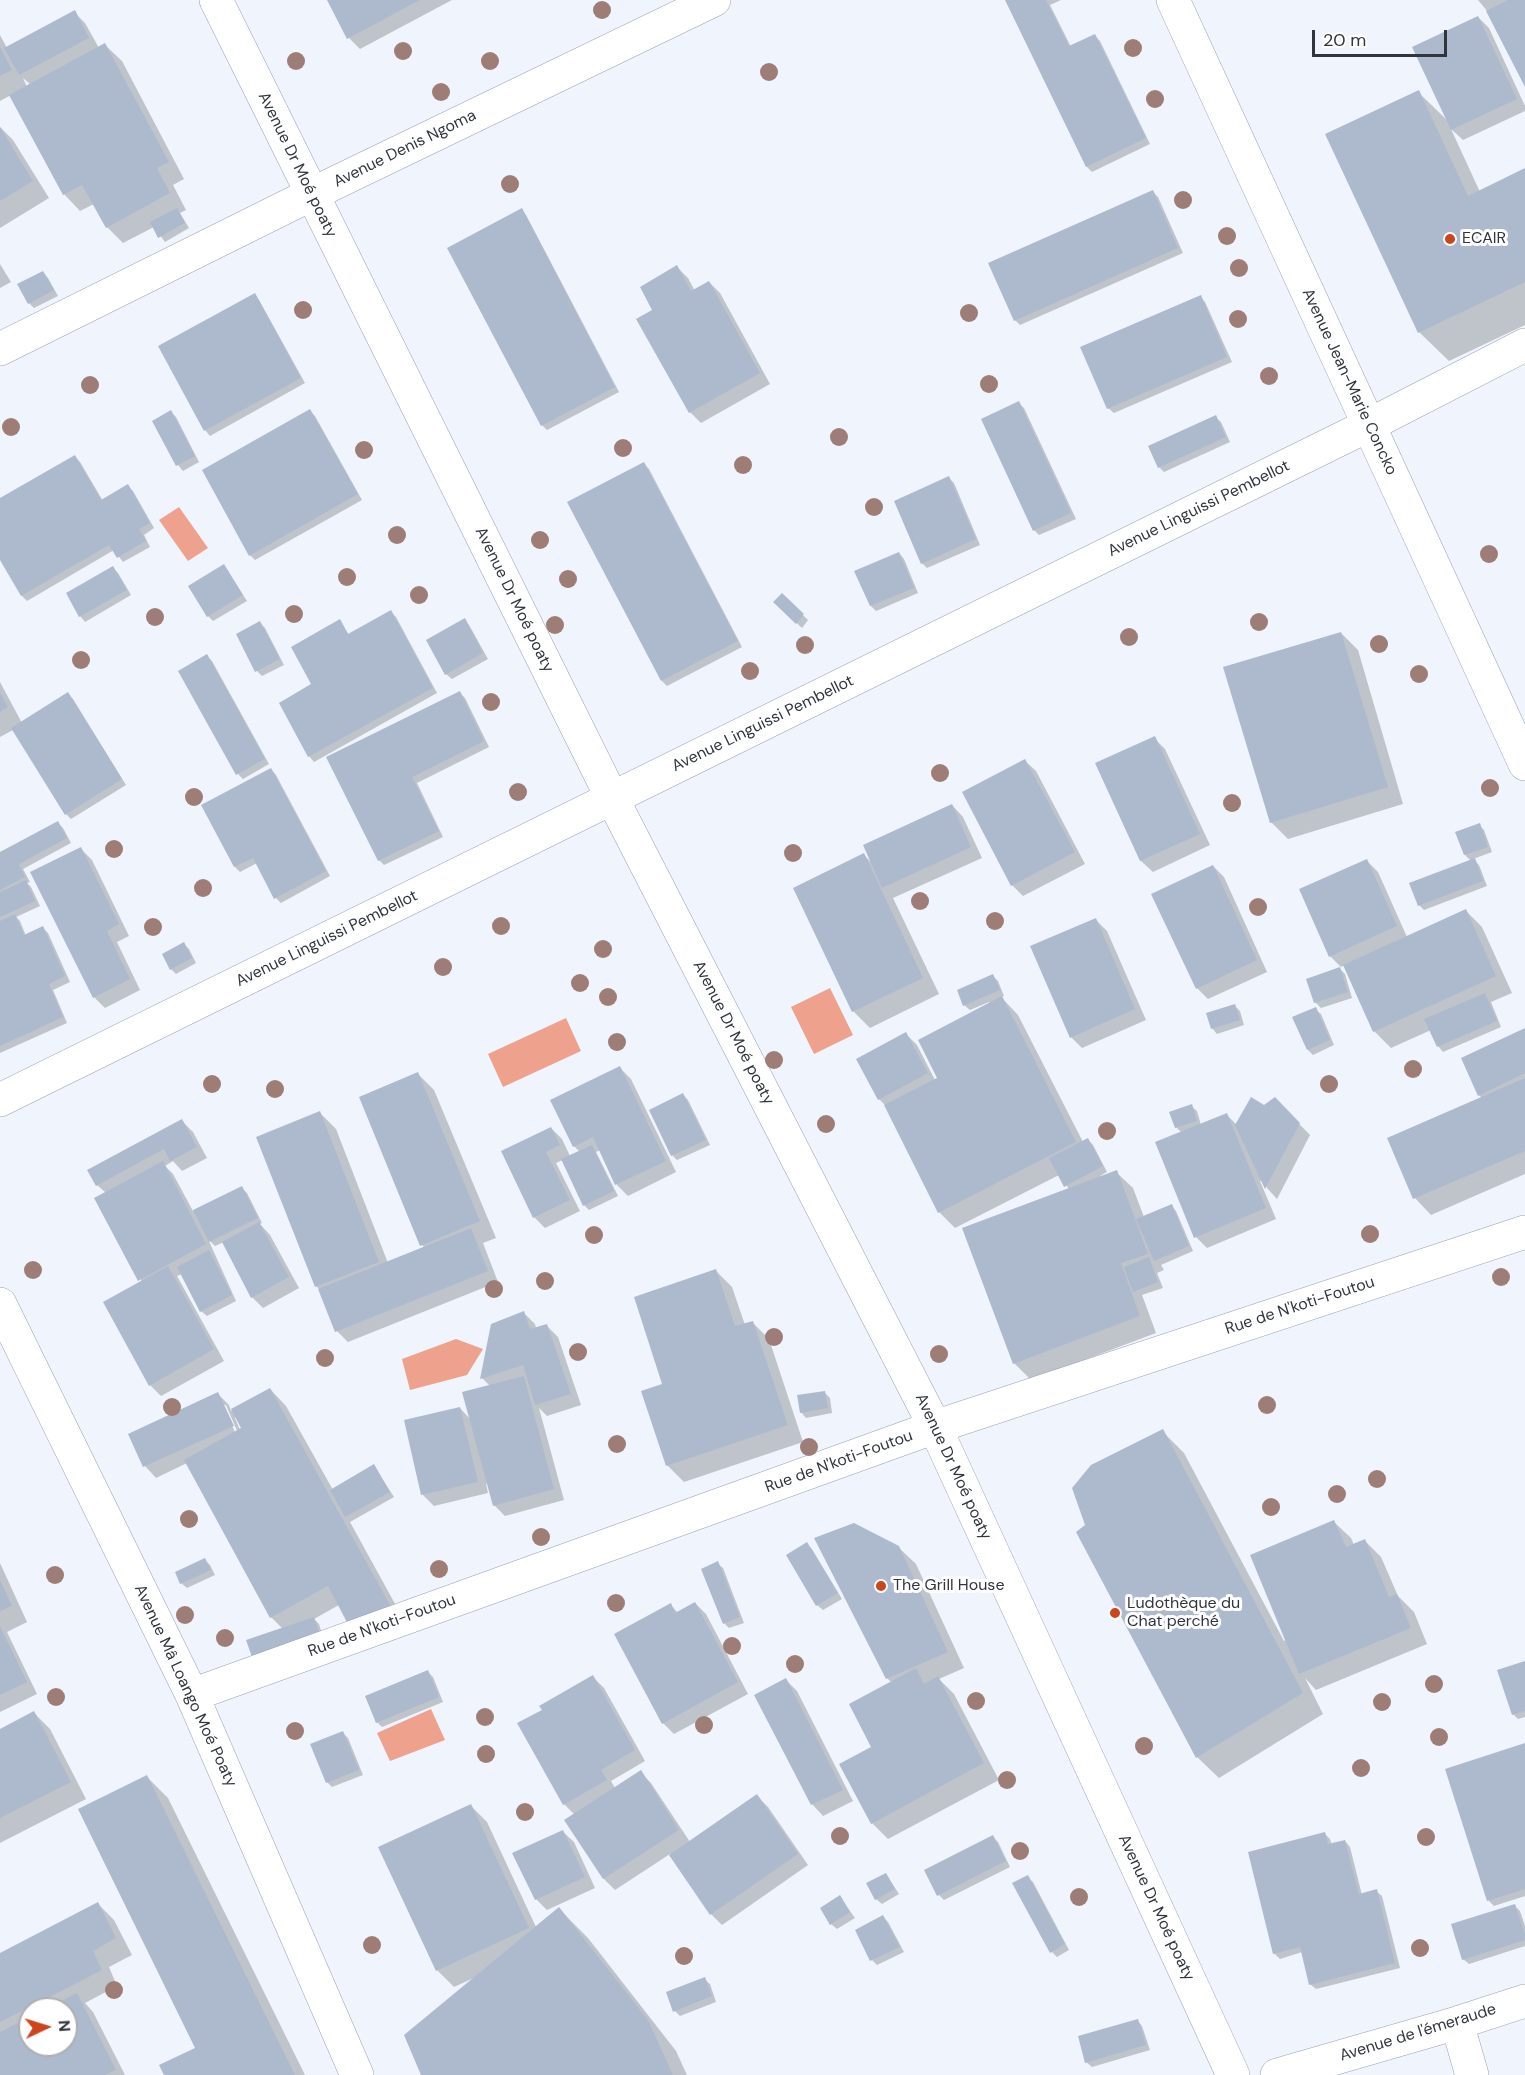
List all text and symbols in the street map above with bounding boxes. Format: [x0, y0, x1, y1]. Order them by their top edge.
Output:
scale bar [1315, 18, 1450, 56]
text: 20 m [1323, 28, 1366, 52]
street label: Avenue Dr Moé poaty [253, 89, 341, 241]
street label: Avenue Denis Ngoma [331, 106, 479, 192]
place label: ECAIR [1462, 229, 1506, 249]
marker: ECAIR [1443, 232, 1457, 246]
street label: Avenue Jean-Marie Concko [1297, 286, 1401, 478]
street label: Avenue Linguissi Pembellot [1105, 457, 1293, 561]
street label: Avenue Dr Moé poaty [470, 524, 558, 676]
street label: Avenue Linguissi Pembellot [669, 672, 857, 776]
street label: Avenue Linguissi Pembellot [233, 887, 421, 991]
street label: Avenue Dr Moé poaty [688, 958, 778, 1108]
street label: Rue de N'koti-Foutou [1223, 1273, 1377, 1339]
street label: Avenue Dr Moé poaty [911, 1391, 995, 1543]
street label: Rue de N'koti-Foutou [762, 1426, 916, 1498]
place label: The Grill House [893, 1576, 1004, 1596]
marker: The Grill House [874, 1579, 888, 1593]
street label: Avenue Mâ Loango Moé Poaty [130, 1582, 240, 1790]
street label: Rue de N'koti-Foutou [305, 1590, 459, 1662]
place label: Ludothèque du Chat perché [1127, 1594, 1240, 1632]
marker: Ludothèque du Chat perché [1108, 1606, 1122, 1620]
street label: Avenue Dr Moé poaty [1114, 1832, 1198, 1984]
north arrow [18, 1997, 78, 2057]
street label: Avenue de l'émeraude [1337, 2000, 1499, 2066]
text: N [54, 2019, 75, 2032]

